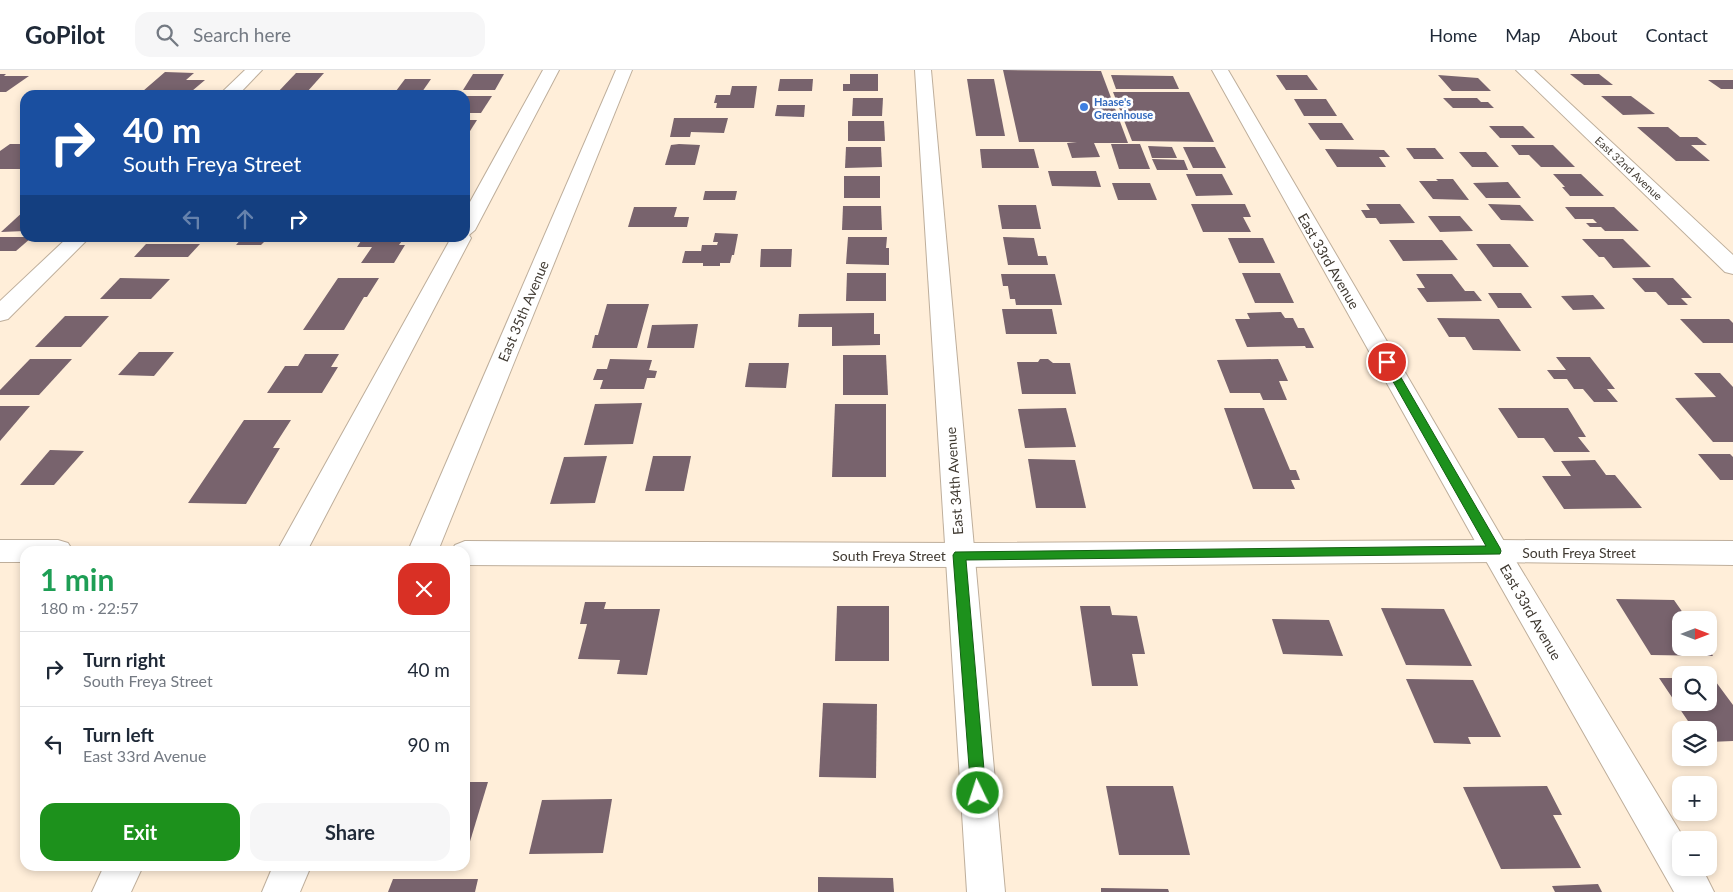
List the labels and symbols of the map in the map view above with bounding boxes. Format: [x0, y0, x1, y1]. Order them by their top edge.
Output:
place label: Haase's Greenhouse [1094, 95, 1153, 121]
marker: Haase's Greenhouse [1078, 101, 1090, 113]
street label: East 32nd Avenue [1593, 134, 1665, 203]
street label: East 33rd Avenue [1295, 210, 1363, 312]
street label: East 35th Avenue [494, 258, 552, 364]
pin [1366, 341, 1408, 383]
street label: East 34th Avenue [942, 426, 966, 536]
street label: South Freya Street [1522, 544, 1636, 561]
street label: South Freya Street [832, 547, 946, 564]
street label: East 33rd Avenue [1497, 561, 1565, 663]
north arrow [1672, 611, 1718, 656]
position arrow [951, 766, 1003, 818]

